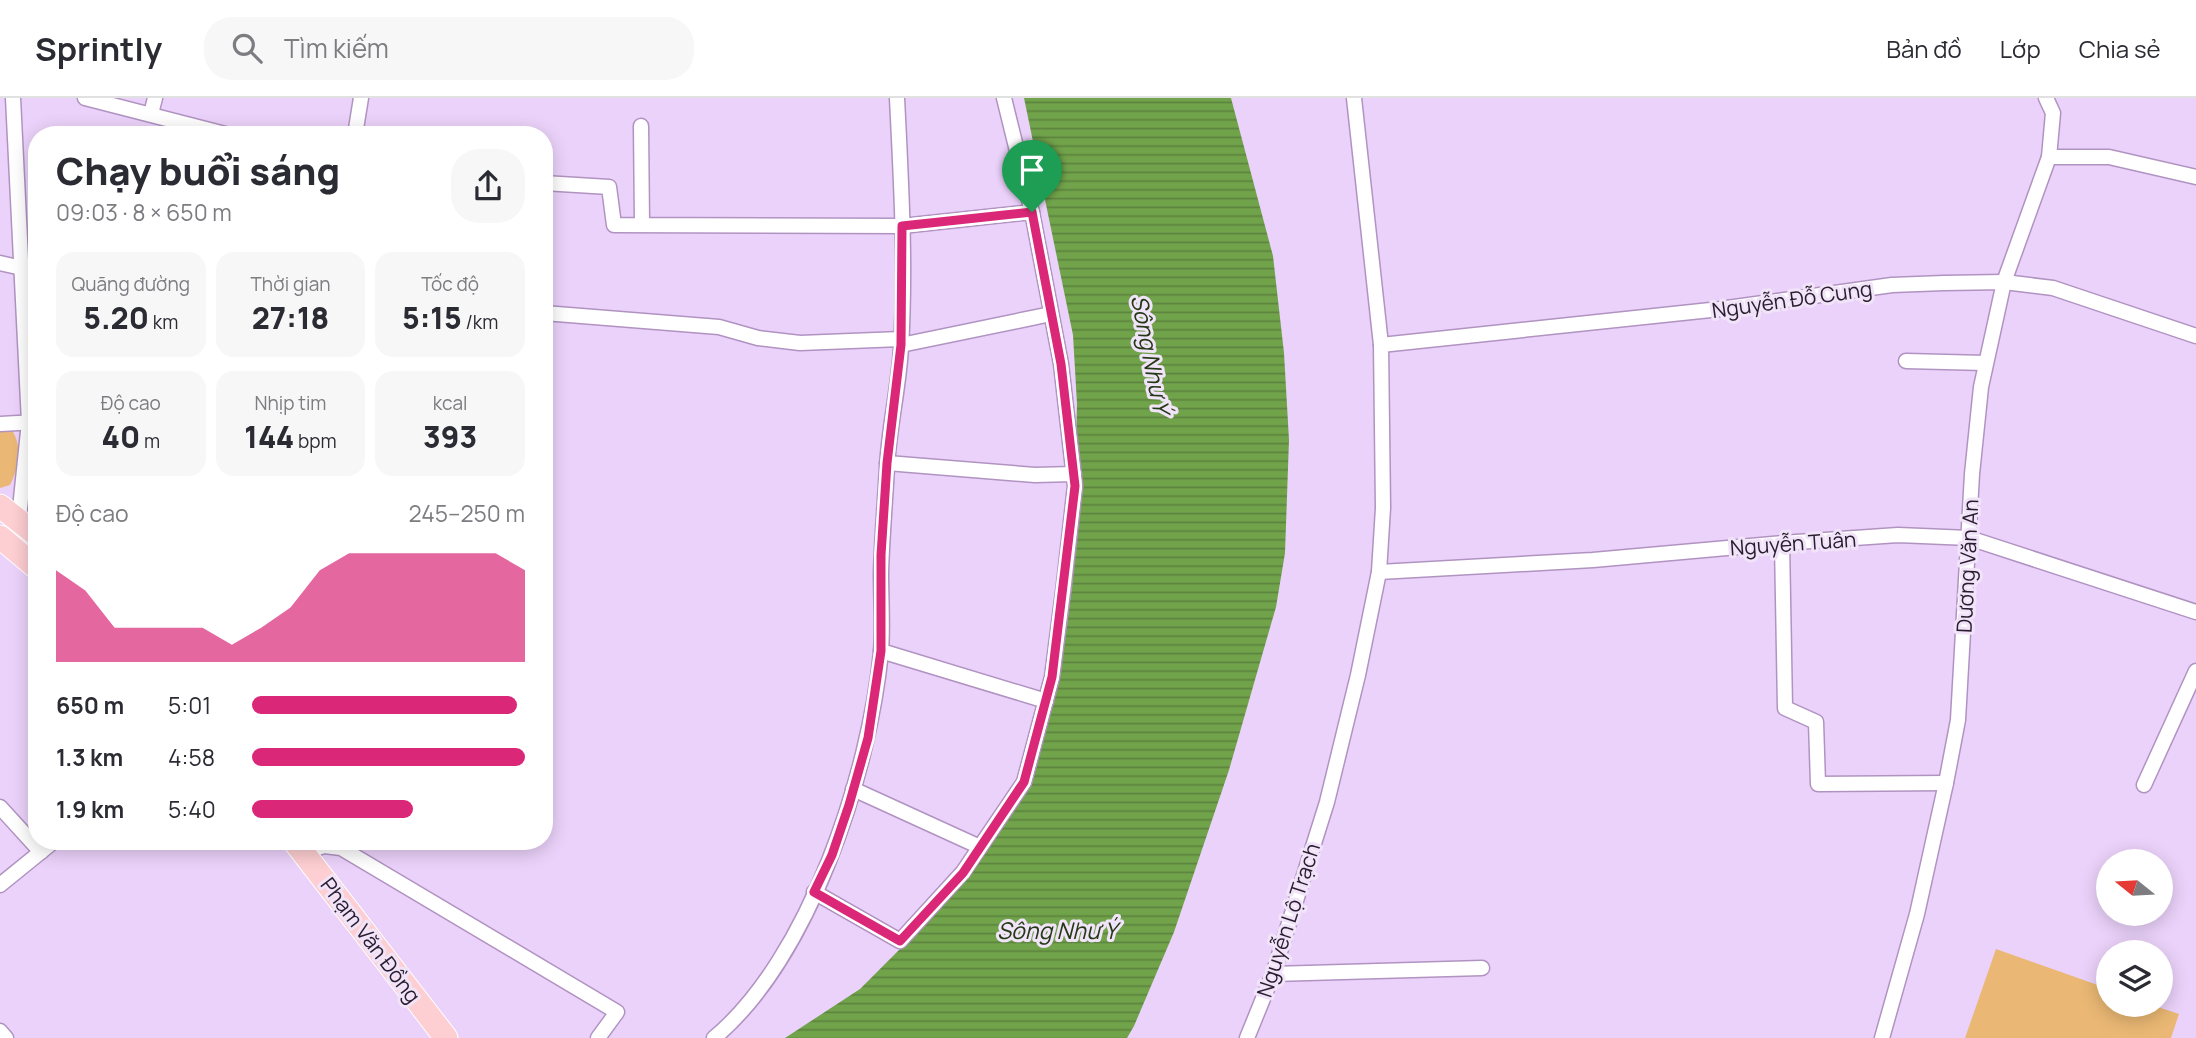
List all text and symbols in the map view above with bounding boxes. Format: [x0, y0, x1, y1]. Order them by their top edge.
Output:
search box [204, 17, 694, 80]
text: Sprintly [35, 26, 162, 71]
icon: search [228, 29, 266, 67]
text: Tìm kiếm [284, 30, 389, 66]
text: Bản đồ [1886, 32, 1962, 65]
text: Lớp [2000, 32, 2041, 65]
text: Chia sẻ [2079, 32, 2161, 65]
pin [1002, 140, 1062, 212]
text: Chạy buổi sáng [56, 144, 340, 196]
button: share [451, 149, 525, 223]
icon: arrive [1013, 151, 1051, 189]
text: 09:03 · 8 × 650 m [56, 196, 232, 228]
text: Quãng đường [72, 271, 190, 297]
text: Thời gian [251, 271, 330, 297]
text: Tốc độ [421, 271, 479, 297]
street label: Nguyễn Đỗ Cung [1710, 274, 1874, 324]
water label: Sông Như Ý [1124, 292, 1179, 420]
text: 5.20 [83, 297, 149, 338]
text: 27:18 [252, 297, 329, 338]
text: 5:15 [402, 297, 462, 338]
text: km [149, 309, 178, 335]
text: /km [462, 309, 498, 335]
text: Độ cao [101, 390, 161, 416]
text: Nhịp tim [255, 390, 326, 416]
text: kcal [433, 390, 468, 416]
text: 40 [102, 416, 140, 457]
text: 144 [244, 416, 294, 457]
text: 393 [423, 416, 477, 457]
text: m [140, 428, 160, 454]
text: bpm [294, 428, 337, 454]
text: Độ cao [56, 497, 129, 529]
text: 245–250 m [409, 497, 525, 529]
street label: Dương Văn An [1950, 498, 1984, 634]
street label: Nguyễn Tuân [1729, 525, 1857, 561]
text: 650 m [56, 689, 124, 721]
text: 5:01 [168, 689, 211, 721]
text: 1.3 km [56, 741, 123, 773]
text: 4:58 [168, 741, 215, 773]
text: 1.9 km [56, 793, 124, 825]
text: 5:40 [168, 793, 216, 825]
street label: Nguyễn Lộ Trạch [1250, 839, 1326, 1001]
north arrow [2096, 849, 2174, 926]
map controls [2096, 849, 2173, 1017]
street label: Phạm Văn Đồng [315, 872, 427, 1008]
water label: Sông Như Ý [997, 914, 1121, 946]
button: layers [2096, 940, 2173, 1017]

